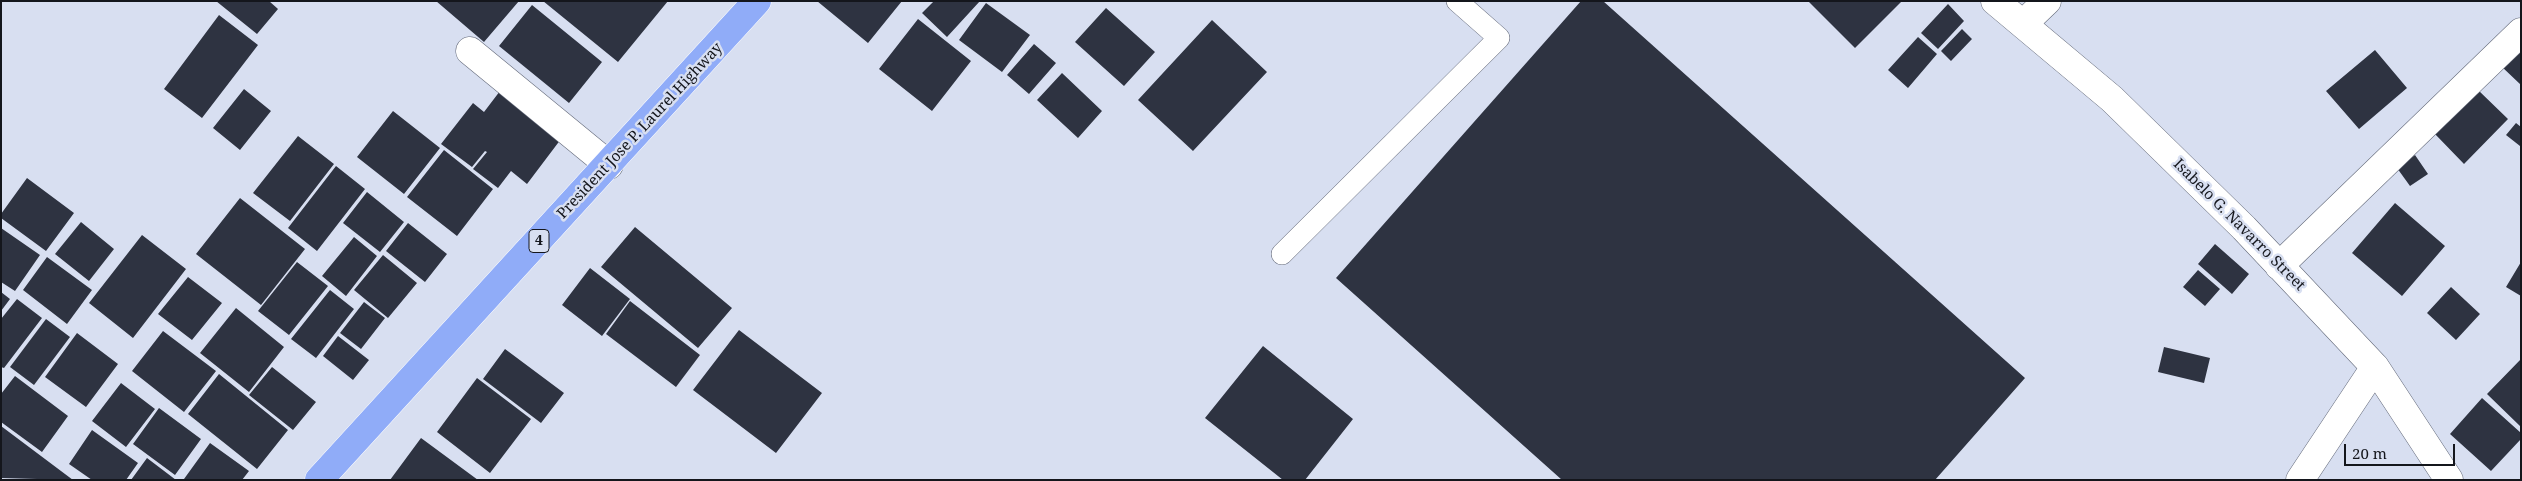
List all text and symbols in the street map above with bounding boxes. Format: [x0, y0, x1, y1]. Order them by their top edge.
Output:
street label: President Jose P. Laurel Highway [554, 39, 726, 223]
street label: Isabelo G. Navarro Street [2169, 155, 2309, 295]
road number: 4 [529, 230, 549, 252]
scale bar [2347, 434, 2458, 466]
text: 20 m [2352, 443, 2387, 463]

